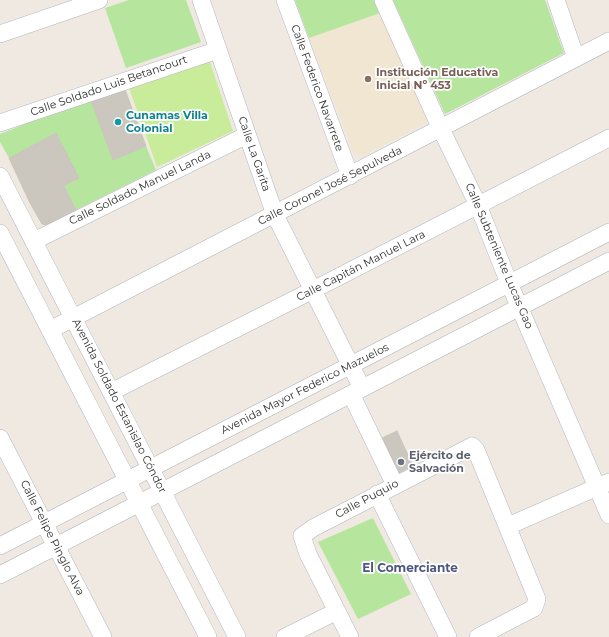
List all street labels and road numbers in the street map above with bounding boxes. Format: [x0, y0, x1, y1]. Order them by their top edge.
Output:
street label: Calle Federico Navarrete [288, 23, 346, 153]
street label: Calle Soldado Luis Betancourt [29, 53, 189, 119]
street label: Calle La Garita [235, 115, 273, 193]
street label: Calle Coronel José Sepulveda [256, 144, 404, 228]
street label: Calle Soldado Manuel Landa [67, 148, 213, 228]
street label: Calle Subteniente Lucas Gao [462, 181, 536, 331]
street label: Calle Capitán Manuel Lara [294, 228, 428, 304]
street label: Avenida Soldado Estanislao Cóndor [69, 317, 169, 495]
street label: Avenida Mayor Federico Mazuelos [219, 341, 391, 437]
street label: Calle Puquio [333, 477, 401, 521]
street label: Calle Felipe Pinglo Alva [17, 478, 87, 598]

